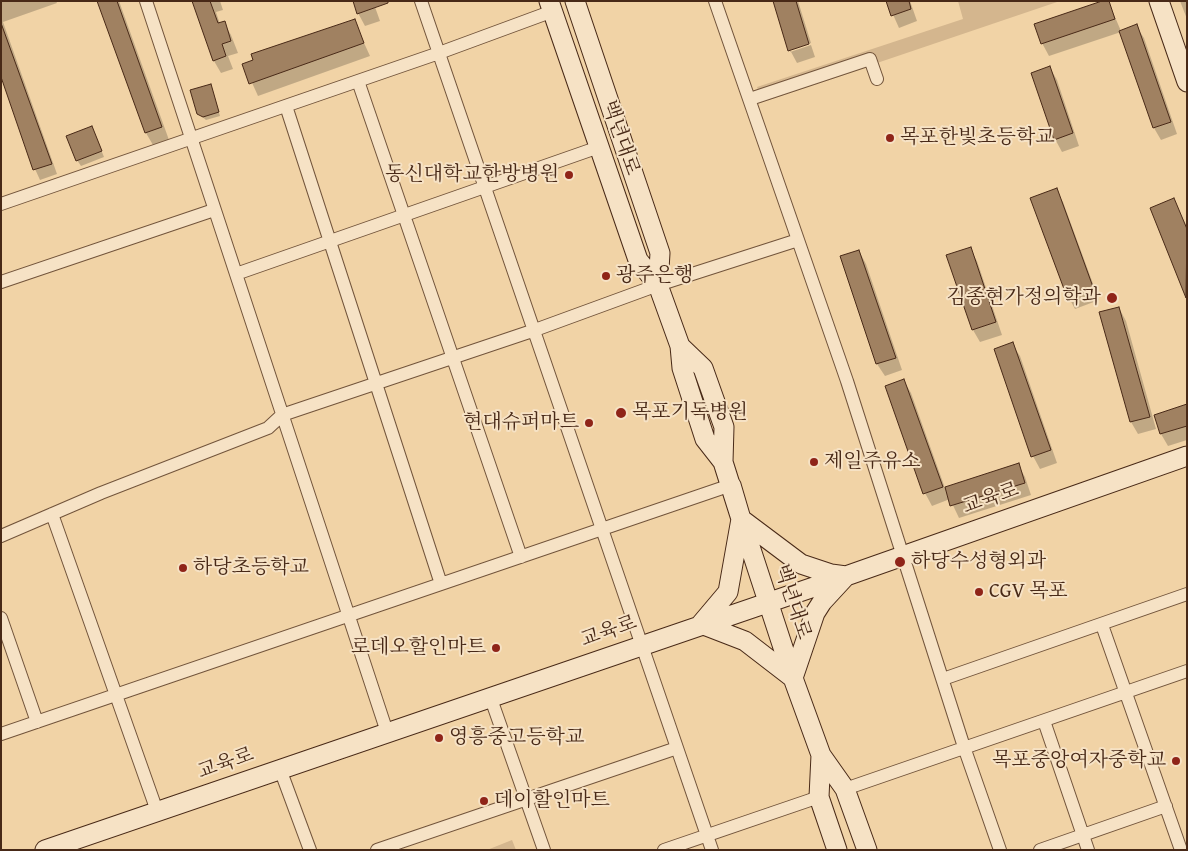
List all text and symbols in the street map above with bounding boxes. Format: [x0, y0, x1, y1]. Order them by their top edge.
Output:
street label: 백년대로 [596, 98, 644, 178]
place label: 목포한빛초등학교 [900, 126, 1055, 150]
marker: 목포한빛초등학교 [884, 132, 896, 144]
place label: 동신대학교한방병원 [385, 163, 559, 187]
marker: 동신대학교한방병원 [563, 169, 575, 181]
place label: 광주은행 [616, 264, 693, 288]
marker: 광주은행 [600, 270, 612, 282]
place label: 김종현가정의학과 [946, 286, 1101, 310]
marker: 김종현가정의학과 [1105, 291, 1119, 305]
place label: 목포기독병원 [632, 401, 748, 425]
marker: 목포기독병원 [614, 406, 628, 420]
place label: 현대슈퍼마트 [463, 411, 579, 435]
marker: 현대슈퍼마트 [583, 417, 595, 429]
place label: 제일주유소 [824, 450, 921, 474]
marker: 제일주유소 [808, 456, 820, 468]
street label: 교육로 [960, 478, 1022, 520]
place label: 하당수성형외과 [911, 550, 1046, 574]
marker: 하당수성형외과 [893, 555, 907, 569]
place label: 하당초등학교 [193, 556, 309, 580]
marker: 하당초등학교 [177, 562, 189, 574]
street label: 백년대로 [769, 562, 815, 642]
place label: CGV 목포 [989, 580, 1068, 604]
marker: CGV 목포 [973, 586, 985, 598]
street label: 교육로 [578, 611, 640, 653]
place label: 로데오할인마트 [351, 636, 486, 660]
marker: 로데오할인마트 [490, 642, 502, 654]
place label: 영흥중고등학교 [449, 726, 584, 750]
marker: 영흥중고등학교 [433, 732, 445, 744]
street label: 교육로 [195, 743, 257, 785]
place label: 목포중앙여자중학교 [992, 749, 1166, 773]
marker: 목포중앙여자중학교 [1170, 755, 1182, 767]
place label: 데이할인마트 [494, 789, 610, 813]
marker: 데이할인마트 [478, 795, 490, 807]

